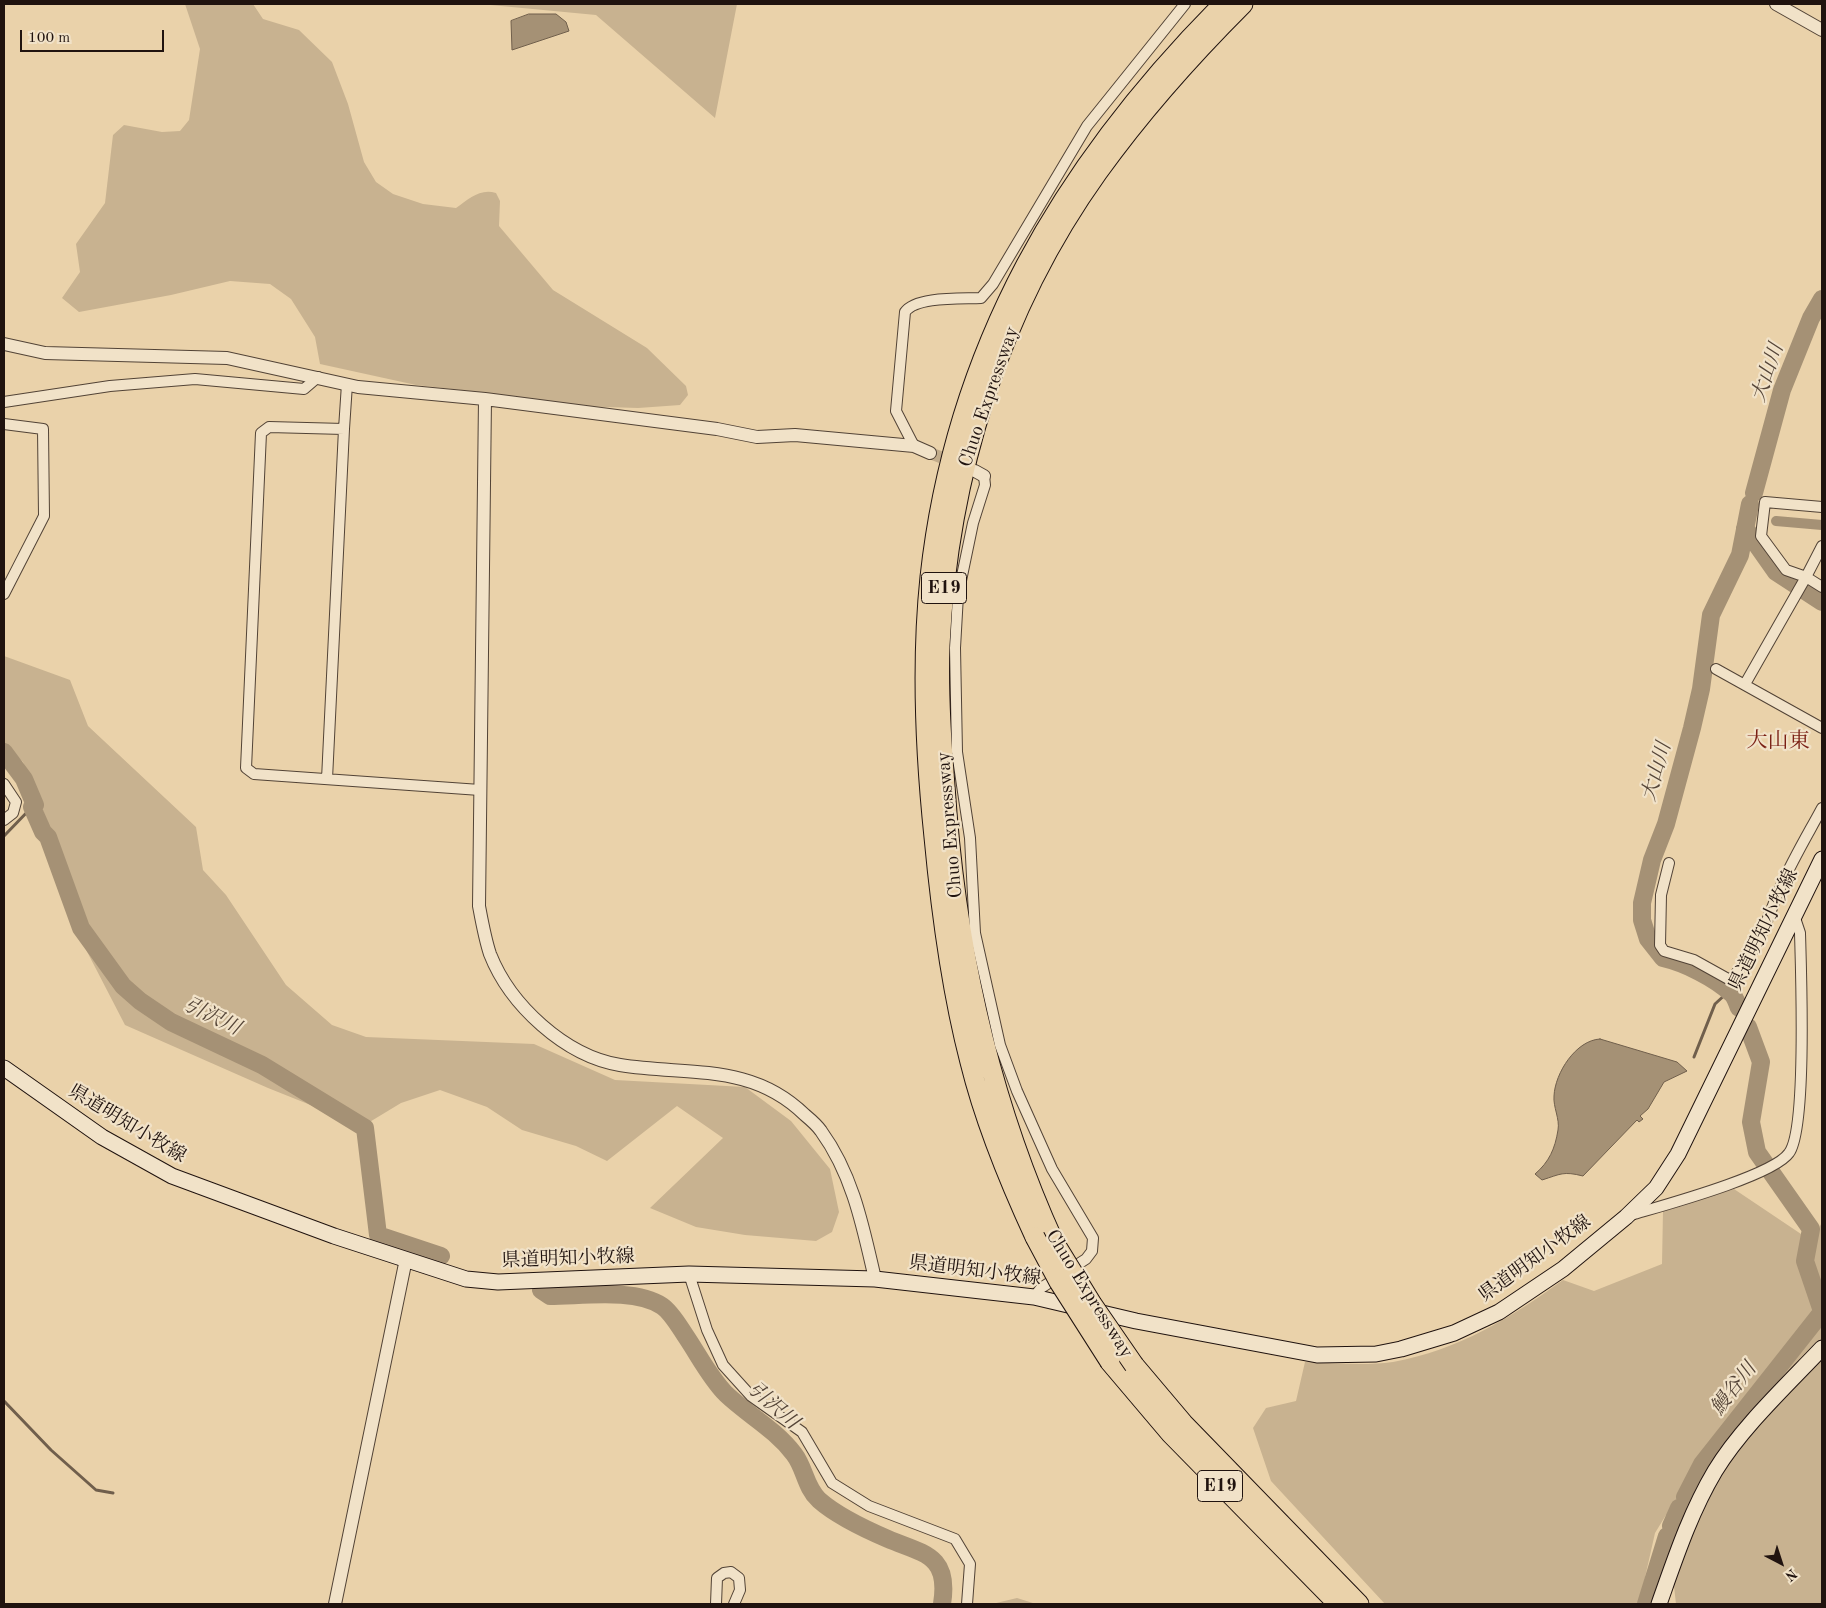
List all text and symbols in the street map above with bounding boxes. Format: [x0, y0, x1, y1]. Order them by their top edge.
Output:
scale bar [22, 20, 166, 52]
text: 100 m [28, 31, 70, 46]
street label: Chuo Expressway [954, 324, 1024, 470]
water label: 大山川 [1747, 341, 1789, 405]
road number: E19 [922, 572, 966, 604]
district label: 大山東 [1747, 728, 1809, 754]
water label: 大山川 [1637, 740, 1677, 804]
street label: Chuo Expressway [932, 751, 968, 899]
street label: 県道明知小牧線 [1725, 865, 1803, 995]
water label: 引沢川 [180, 993, 244, 1041]
street label: 県道明知小牧線 [64, 1080, 190, 1168]
street label: 県道明知小牧線 [1474, 1211, 1596, 1307]
street label: Chuo Expressway [1040, 1226, 1138, 1362]
street label: 県道明知小牧線 [501, 1245, 635, 1273]
street label: 県道明知小牧線 [908, 1252, 1042, 1290]
water label: 鰻谷川 [1706, 1358, 1762, 1420]
water label: 引沢川 [742, 1377, 804, 1435]
road number: E19 [1198, 1470, 1242, 1502]
north arrow [1756, 1538, 1806, 1588]
text: N [1782, 1566, 1799, 1583]

